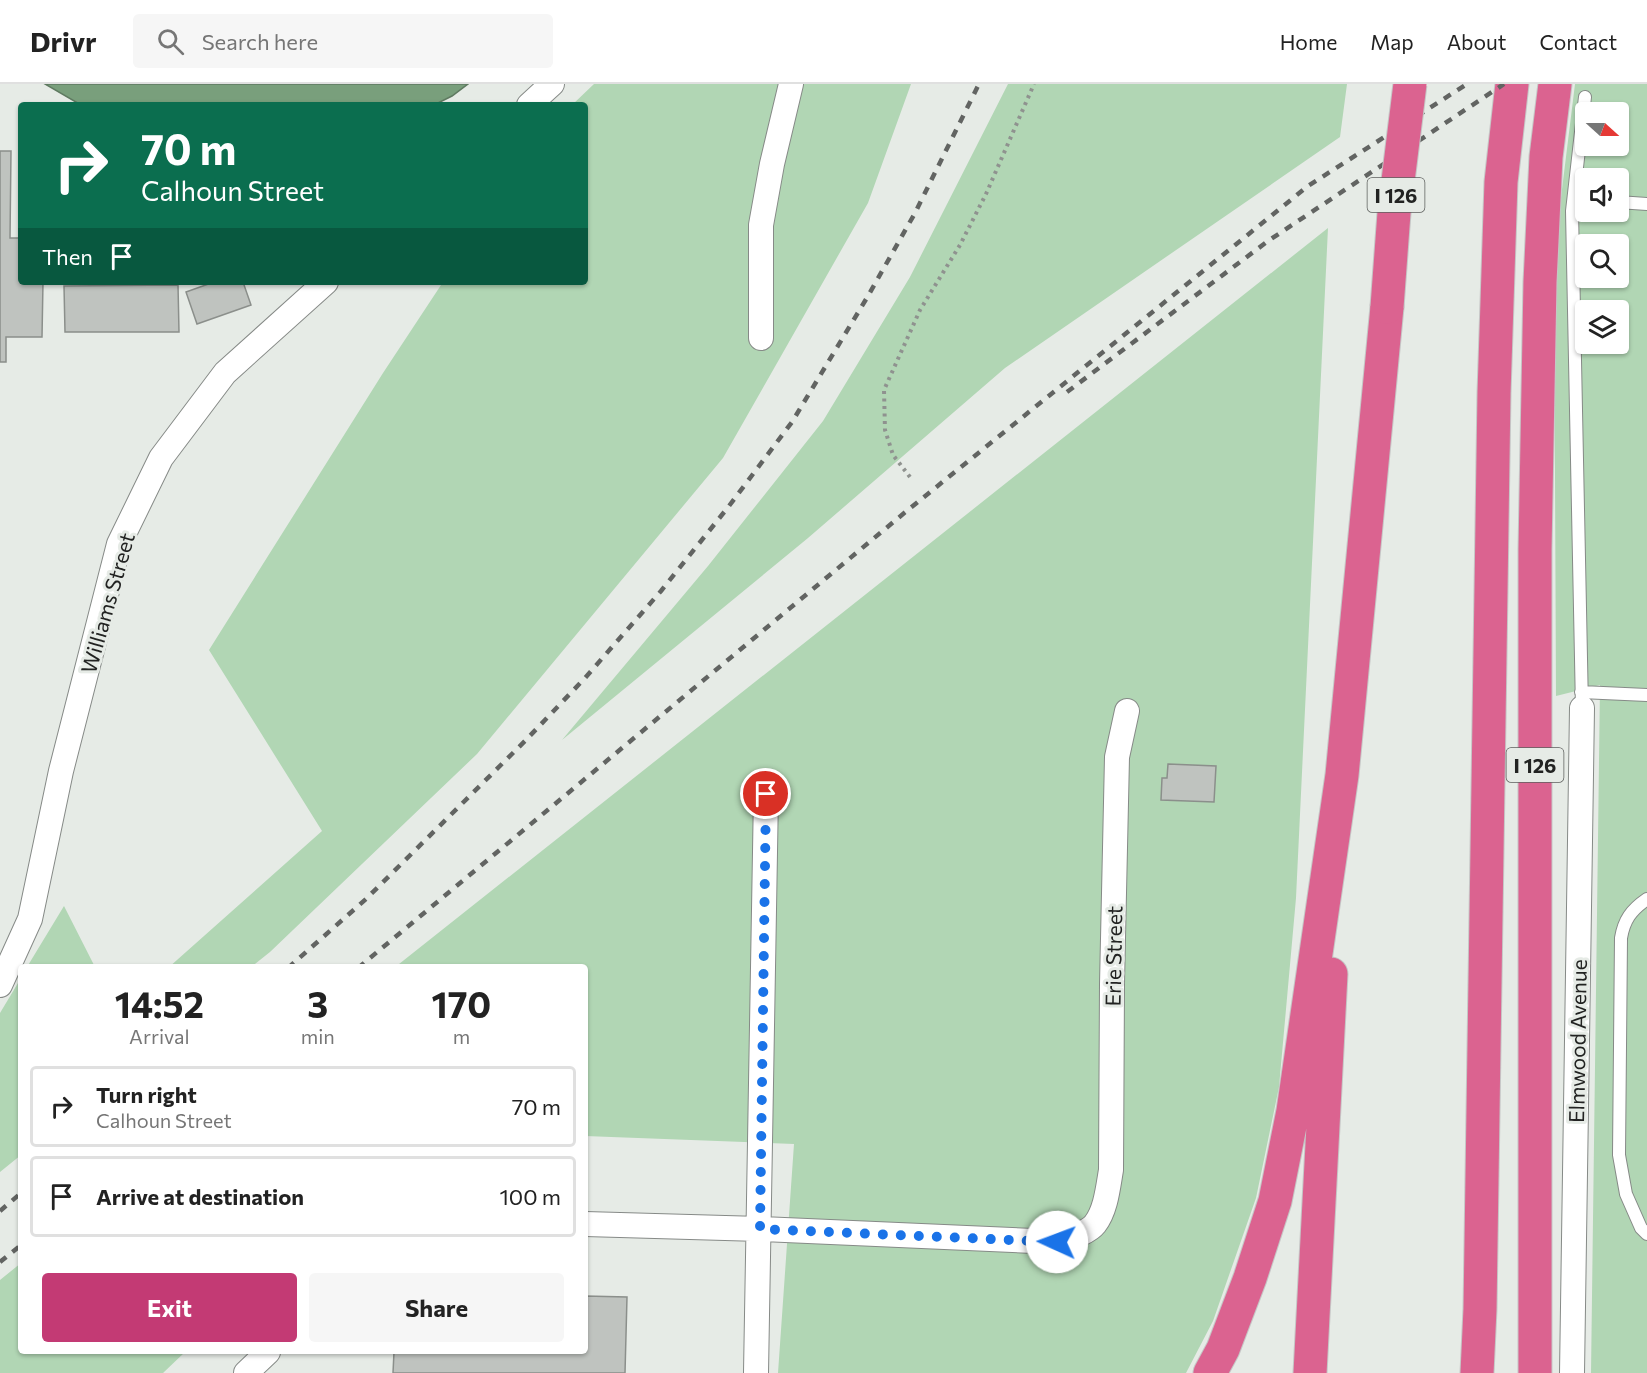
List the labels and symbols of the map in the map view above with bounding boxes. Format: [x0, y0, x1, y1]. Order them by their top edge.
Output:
north arrow [1575, 102, 1629, 156]
road number: I 126 [1368, 178, 1424, 212]
street label: Williams Street [75, 530, 139, 676]
road number: I 126 [1506, 748, 1564, 782]
pin [740, 768, 791, 819]
street label: Erie Street [1100, 905, 1126, 1007]
street label: Elmwood Avenue [1563, 959, 1591, 1123]
position arrow [1025, 1210, 1089, 1274]

